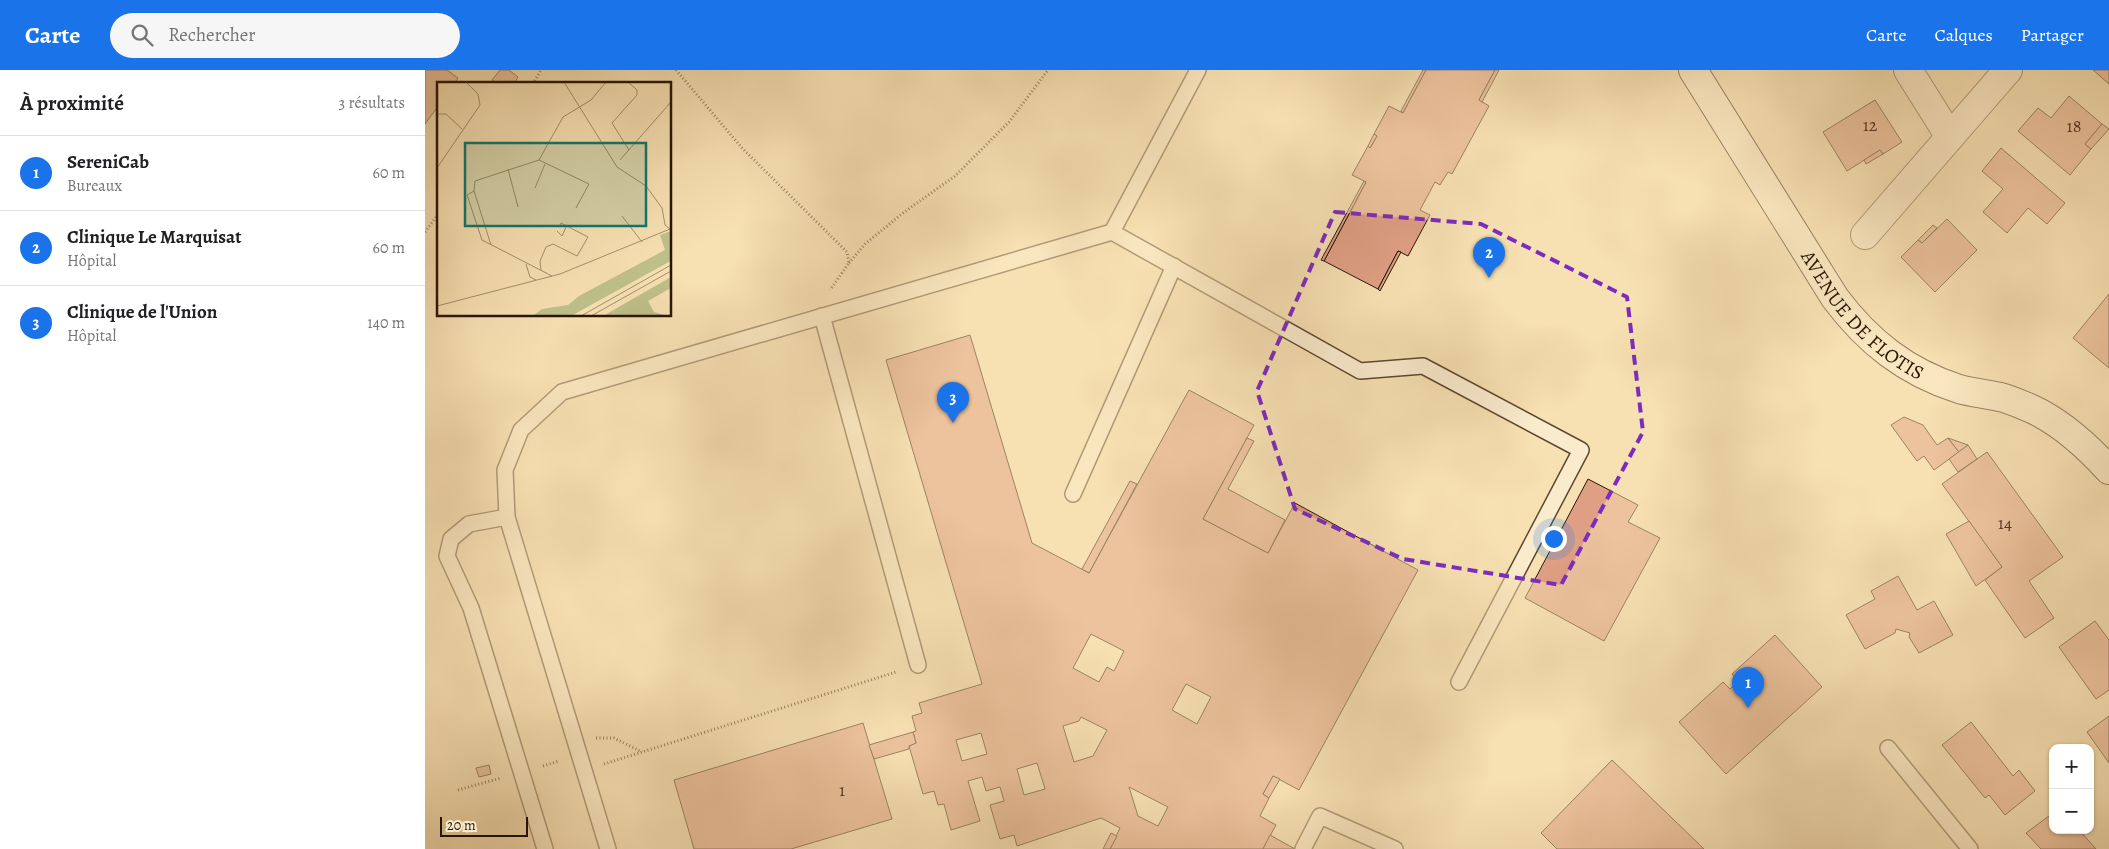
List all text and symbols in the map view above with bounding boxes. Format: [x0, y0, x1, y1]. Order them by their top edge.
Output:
search box [110, 13, 460, 58]
text: Carte [25, 19, 80, 51]
icon: search [128, 21, 156, 49]
text: Rechercher [168, 22, 256, 48]
text: Carte [1866, 23, 1906, 47]
text: Calques [1934, 23, 1993, 47]
text: Partager [2021, 23, 2084, 47]
inset map [437, 82, 671, 316]
text: À proximité [20, 89, 124, 117]
text: 3 résultats [339, 92, 405, 114]
house number: 12 [1863, 113, 1878, 137]
house number: 18 [2067, 114, 2081, 138]
text: SereniCab [67, 149, 149, 175]
text: 1 [33, 162, 39, 184]
text: 60 m [373, 162, 405, 184]
text: Bureaux [67, 175, 122, 197]
text: Clinique Le Marquisat [67, 224, 242, 250]
text: 2 [32, 237, 40, 259]
text: 60 m [373, 237, 405, 259]
pin: 2 [1473, 237, 1505, 278]
street label: AVENUE DE FLOTIS [1794, 244, 1929, 386]
text: Hôpital [67, 250, 116, 272]
text: Clinique de l'Union [67, 299, 217, 325]
text: 3 [33, 312, 39, 334]
text: 140 m [367, 312, 405, 334]
text: Hôpital [67, 325, 116, 347]
pin: 3 [937, 382, 969, 423]
house number: 14 [1998, 511, 2012, 535]
your location [1541, 526, 1567, 552]
pin: 1 [1732, 667, 1764, 708]
map controls [2049, 744, 2094, 834]
button: + [2049, 744, 2094, 789]
house number: 1 [839, 778, 845, 802]
button: − [2049, 789, 2094, 834]
scale bar [440, 814, 527, 837]
text: 20 m [447, 816, 476, 835]

